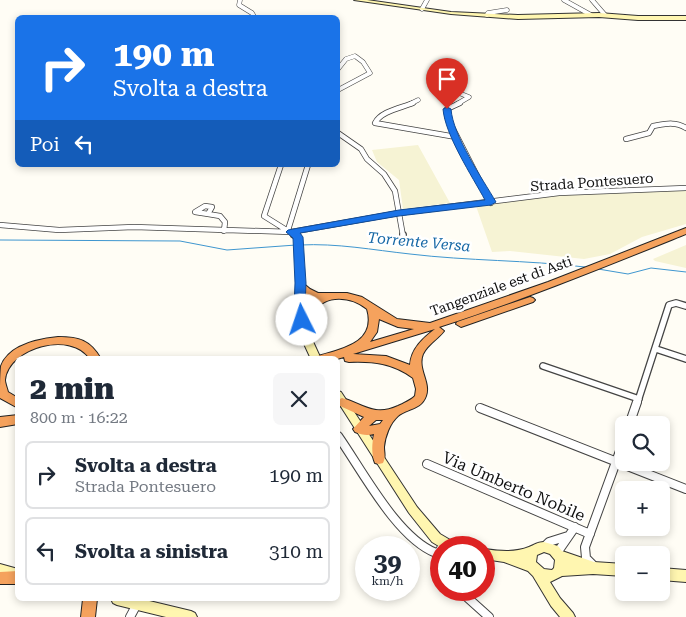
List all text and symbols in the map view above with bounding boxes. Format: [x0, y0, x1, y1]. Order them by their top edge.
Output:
text: 190 m [113, 34, 214, 75]
icon: right [30, 35, 95, 100]
pin [426, 58, 468, 109]
icon: arrive [433, 65, 461, 93]
text: Svolta a destra [113, 76, 268, 101]
icon: left [70, 130, 98, 158]
text: Poi [30, 133, 60, 156]
street label: Strada Pontesuero [530, 170, 654, 194]
water label: Torrente Versa [367, 229, 471, 255]
street label: Tangenziale est di Asti [428, 253, 575, 319]
position arrow [275, 293, 327, 345]
text: 2 min [30, 371, 114, 406]
button: close [273, 373, 325, 425]
text: 800 m · 16:22 [30, 408, 128, 427]
map controls [615, 416, 670, 601]
button: search [615, 416, 670, 471]
street label: Via Umberto Nobile [440, 448, 588, 525]
text: Svolta a destra [75, 454, 217, 477]
icon: right [32, 461, 60, 489]
text: 190 m [269, 464, 323, 487]
text: Strada Pontesuero [75, 477, 216, 496]
button: + [615, 481, 670, 536]
speed limit sign: 40 [430, 536, 495, 601]
icon: left [32, 537, 60, 565]
text: Svolta a sinistra [75, 540, 228, 563]
text: 310 m [269, 540, 323, 563]
button: − [615, 546, 670, 601]
text: 39 [373, 548, 402, 577]
text: km/h [371, 574, 404, 588]

